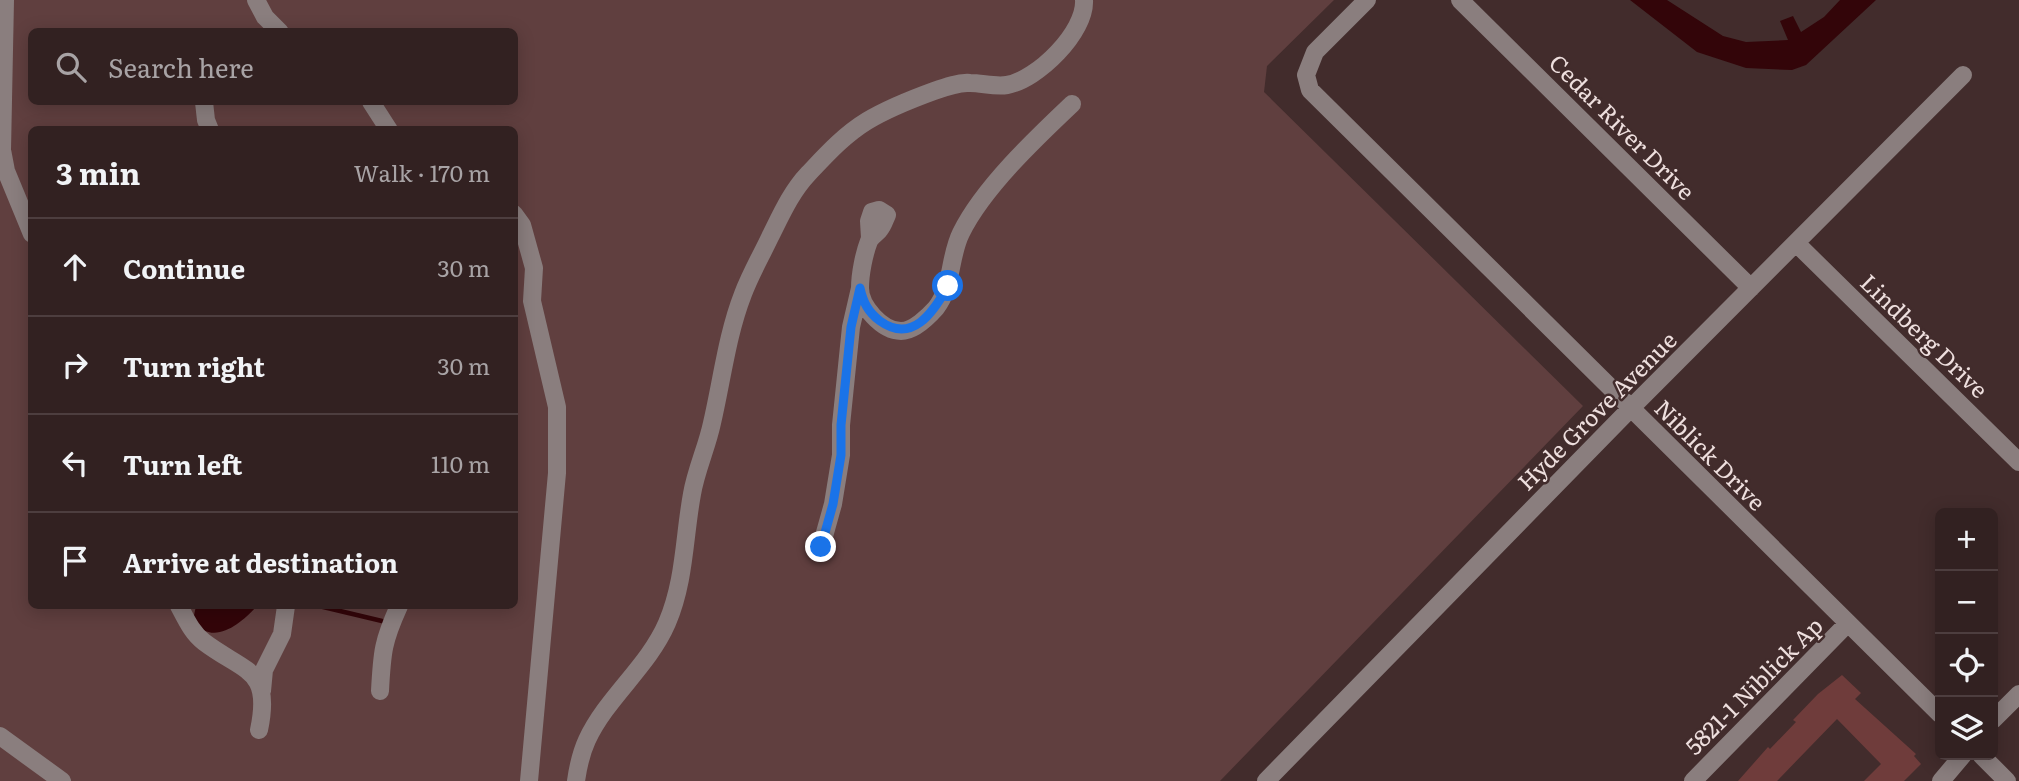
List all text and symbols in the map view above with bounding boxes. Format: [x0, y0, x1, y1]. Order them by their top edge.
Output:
search box [28, 28, 518, 105]
street label: Cedar River Drive [1542, 45, 1704, 207]
text: Search here [108, 47, 254, 86]
icon: search [52, 48, 90, 86]
text: 3 min [56, 150, 140, 194]
text: Walk · 170 m [354, 155, 490, 189]
icon: ahead [56, 248, 94, 286]
text: Continue [123, 248, 245, 287]
text: 30 m [437, 250, 490, 284]
street label: Lindberg Drive [1854, 265, 1997, 405]
route start [932, 270, 963, 301]
street label: Hyde Grove Avenue [1509, 323, 1683, 497]
icon: right [56, 346, 94, 384]
text: Turn right [123, 346, 265, 385]
text: 30 m [437, 348, 490, 382]
street label: Niblick Drive [1648, 391, 1774, 517]
icon: left [56, 444, 94, 482]
text: Turn left [123, 444, 242, 483]
text: 110 m [431, 446, 490, 480]
map controls [1935, 508, 1998, 760]
button: + [1935, 508, 1998, 571]
route end [805, 531, 836, 562]
icon: arrive [56, 542, 94, 580]
text: Arrive at destination [123, 542, 398, 581]
button: − [1935, 571, 1998, 634]
street label: 5821-1 Niblick Ap [1676, 608, 1830, 762]
button: locate [1935, 634, 1998, 697]
button: layers [1935, 697, 1998, 760]

